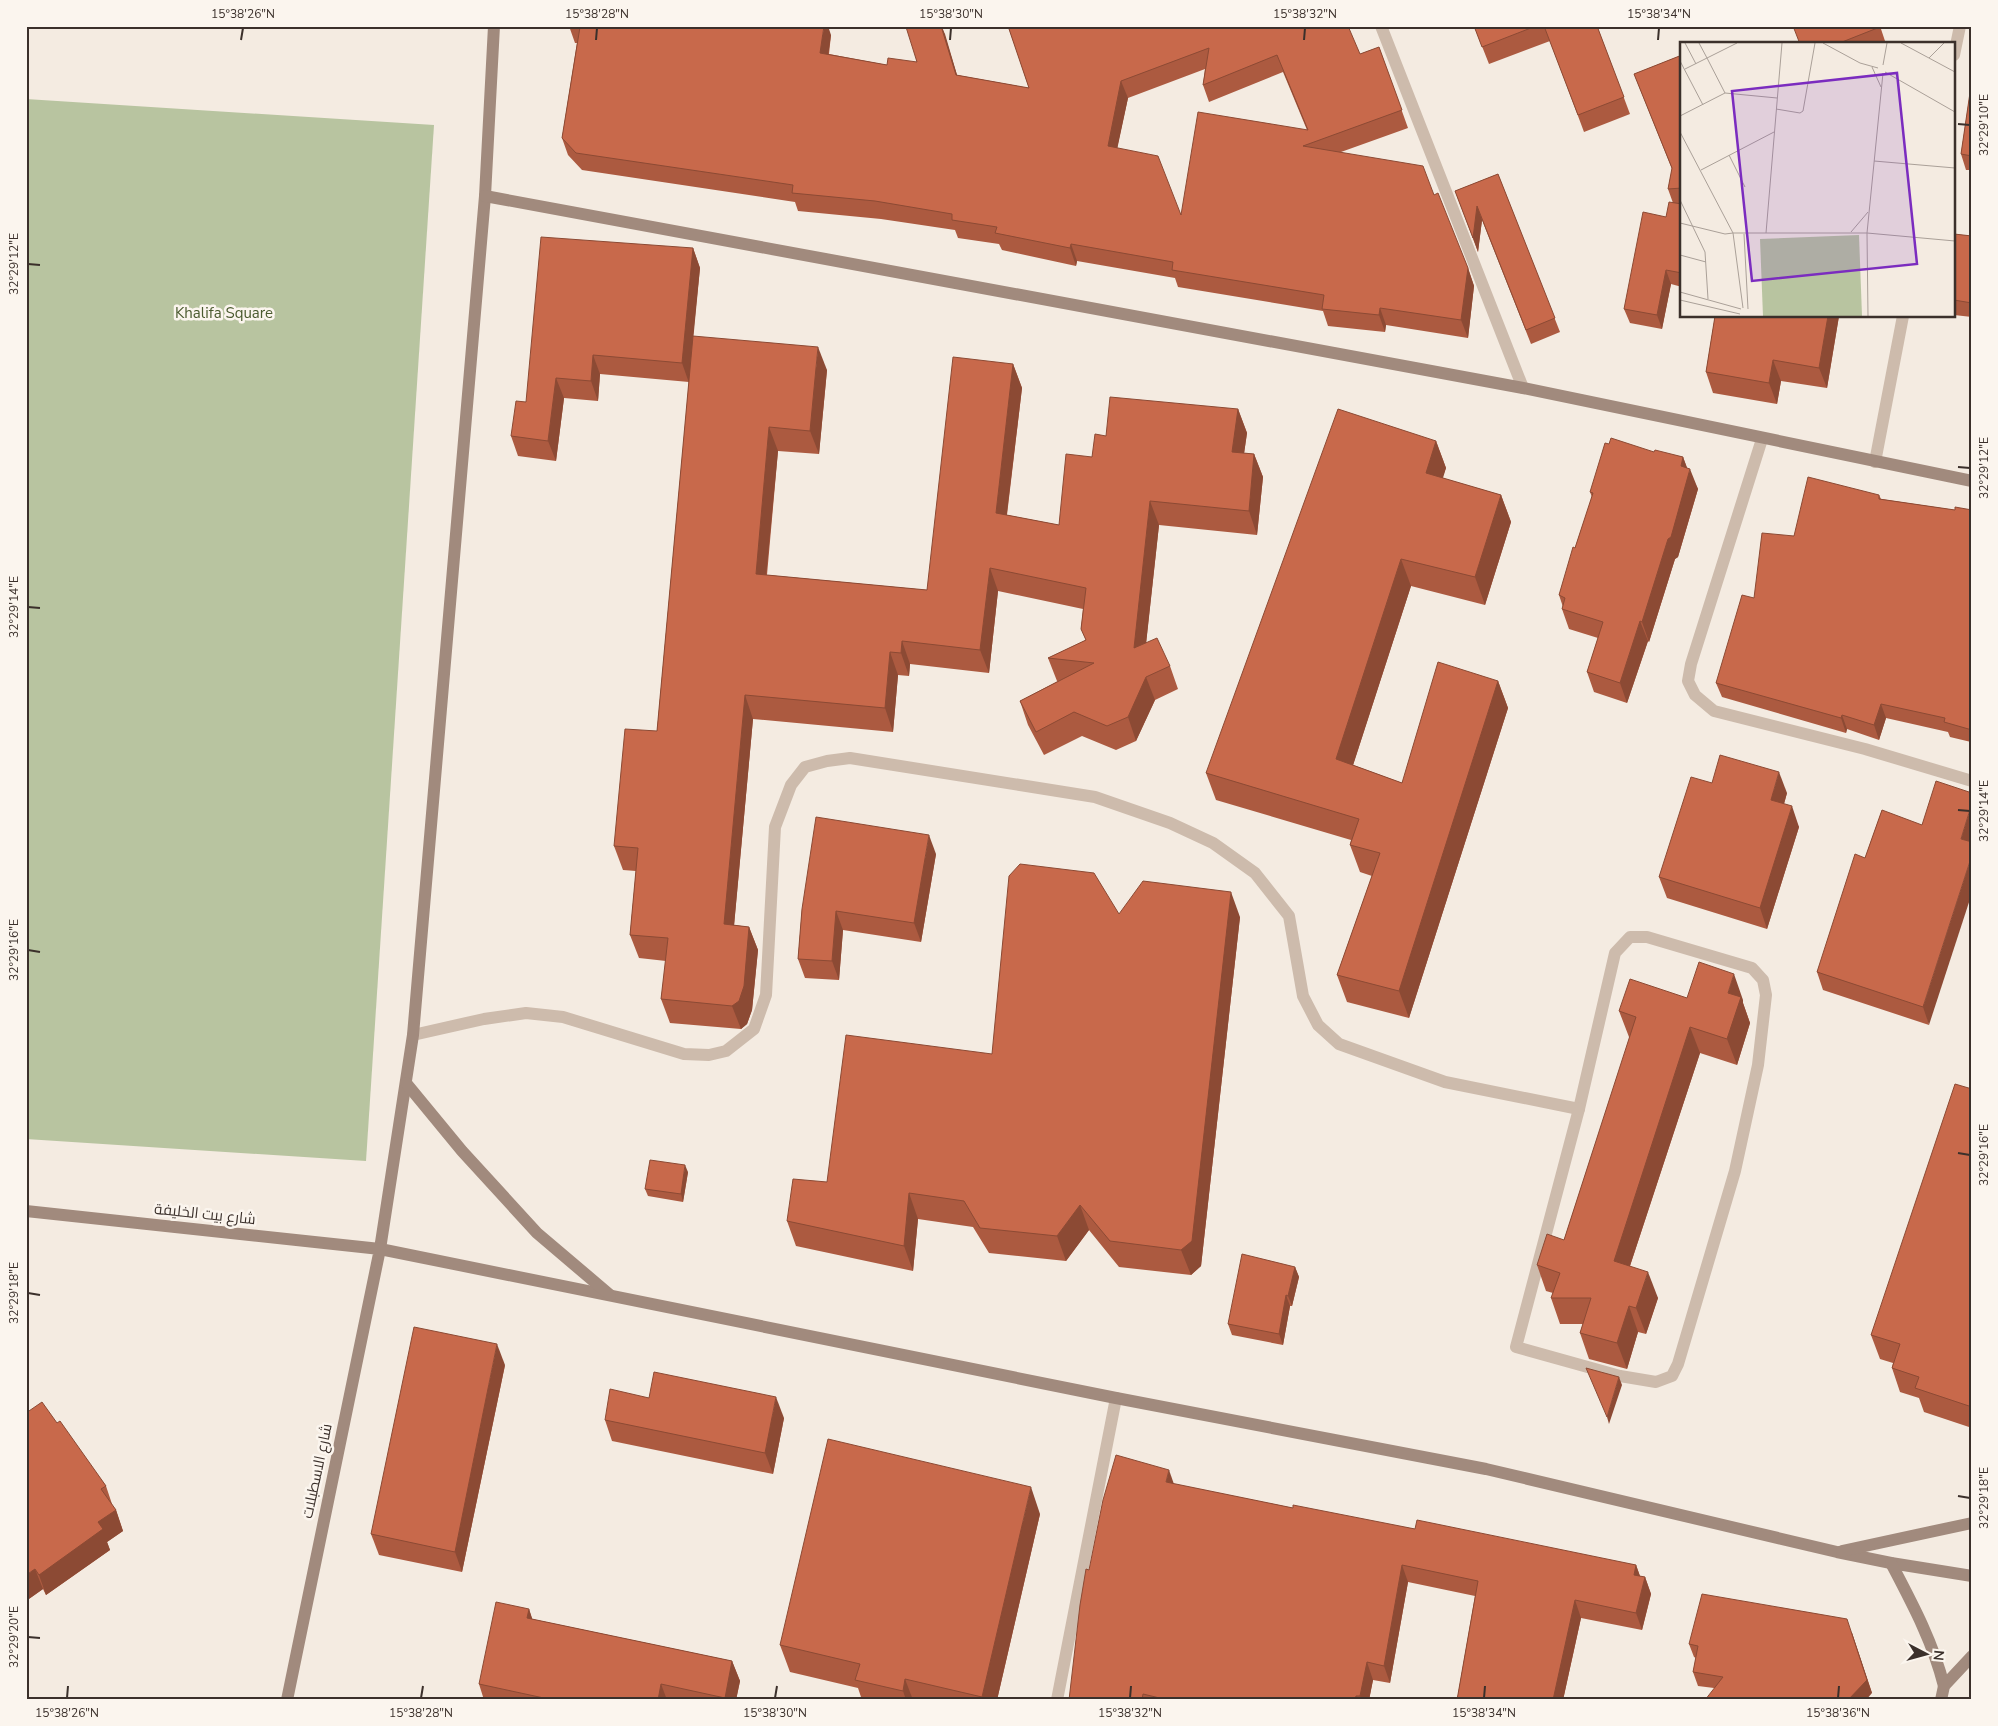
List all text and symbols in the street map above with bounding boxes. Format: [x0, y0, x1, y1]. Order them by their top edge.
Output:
text: 15°38'26"N [211, 6, 275, 22]
text: 15°38'28"N [565, 6, 629, 22]
text: 15°38'30"N [919, 6, 983, 22]
text: 15°38'32"N [1273, 6, 1337, 22]
text: 15°38'34"N [1627, 6, 1691, 22]
inset map [1680, 42, 1956, 318]
text: 32°29'10"E [1976, 94, 1992, 156]
text: 32°29'12"E [6, 233, 22, 295]
park label: Khalifa Square [175, 303, 273, 323]
text: 32°29'12"E [1976, 437, 1992, 499]
text: 32°29'14"E [6, 576, 22, 638]
text: 32°29'14"E [1976, 780, 1992, 842]
text: 32°29'16"E [6, 919, 22, 981]
text: 32°29'16"E [1976, 1124, 1992, 1186]
street label: شارع بيت الخليفة [153, 1199, 257, 1230]
text: 32°29'18"E [6, 1262, 22, 1324]
street label: شارع الاسطبلات [297, 1422, 338, 1521]
text: 32°29'18"E [1976, 1467, 1992, 1529]
text: 32°29'20"E [6, 1606, 22, 1668]
north arrow [1900, 1628, 1950, 1678]
text: N [1928, 1649, 1948, 1662]
text: 15°38'26"N [35, 1705, 99, 1721]
text: 15°38'28"N [389, 1705, 453, 1721]
text: 15°38'30"N [743, 1705, 807, 1721]
text: 15°38'32"N [1098, 1705, 1162, 1721]
text: 15°38'34"N [1452, 1705, 1516, 1721]
text: 15°38'36"N [1806, 1705, 1870, 1721]

